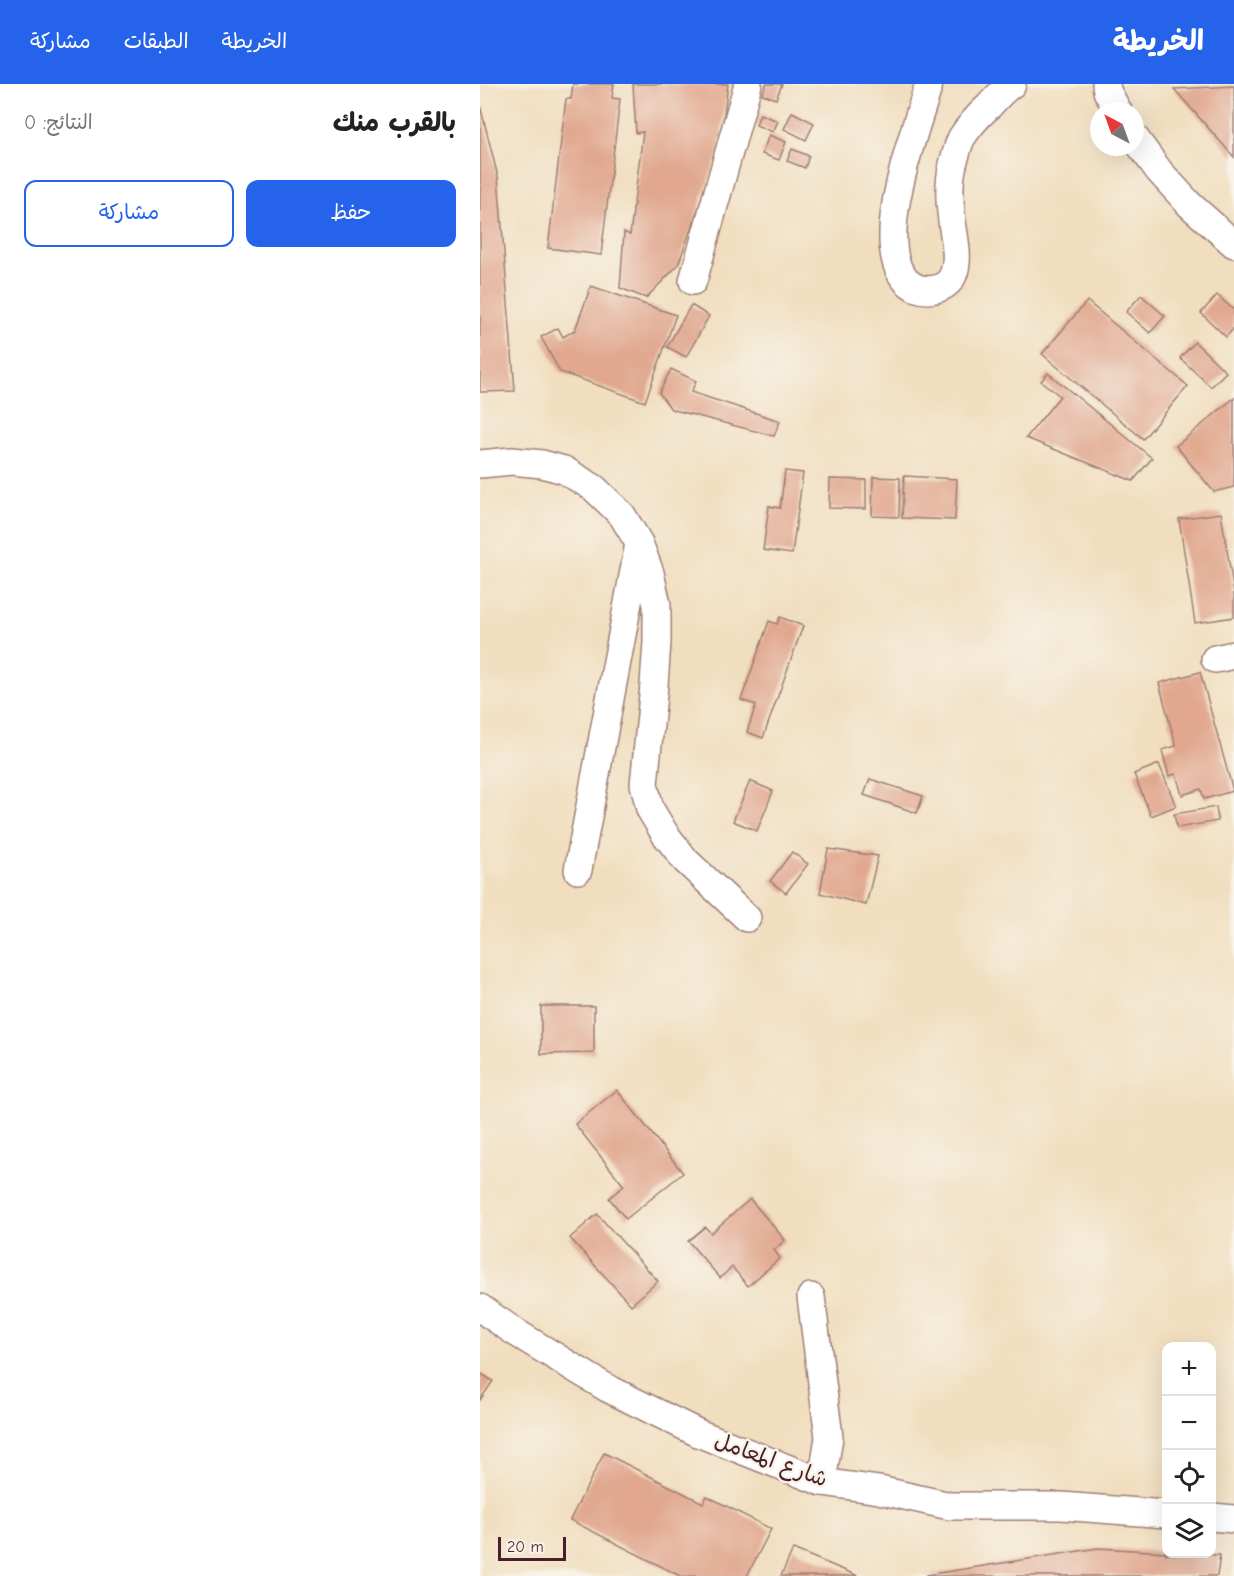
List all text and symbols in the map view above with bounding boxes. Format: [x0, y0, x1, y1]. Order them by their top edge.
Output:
text: الخريطة [1113, 25, 1204, 57]
text: مشاركة [30, 29, 91, 53]
text: الطبقات [124, 29, 189, 53]
text: الخريطة [222, 29, 287, 53]
north arrow [1090, 102, 1144, 156]
text: بالقرب منك [333, 108, 456, 138]
text: النتائج: 0 [24, 111, 93, 134]
button: مشاركة [24, 180, 234, 247]
button: حفظ [246, 180, 456, 247]
map controls [1162, 1342, 1216, 1558]
button: + [1162, 1342, 1216, 1396]
button: − [1162, 1396, 1216, 1450]
street label: شارع المعامل [710, 1428, 831, 1494]
button: locate [1162, 1450, 1216, 1504]
button: layers [1162, 1504, 1216, 1558]
scale bar [498, 1534, 566, 1562]
text: 20 m [507, 1538, 544, 1556]

